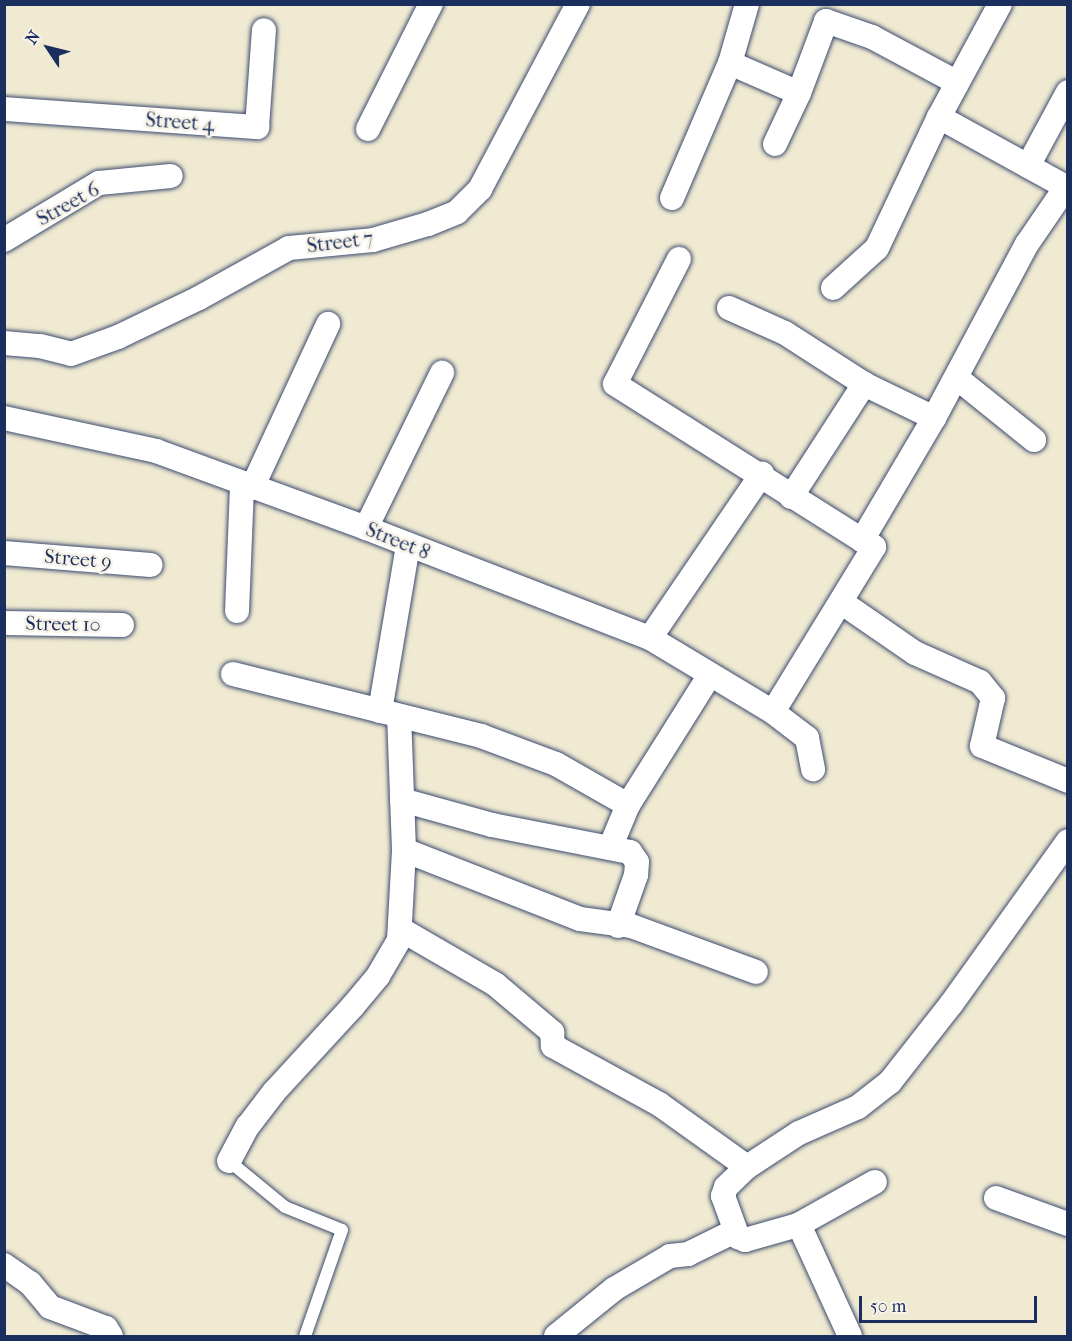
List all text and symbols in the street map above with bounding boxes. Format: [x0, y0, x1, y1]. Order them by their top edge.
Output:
north arrow [18, 18, 78, 78]
text: N [22, 27, 44, 48]
street label: Street 4 [145, 108, 215, 136]
street label: Street 6 [32, 177, 104, 231]
street label: Street 7 [305, 226, 375, 258]
street label: Street 8 [362, 517, 434, 565]
street label: Street 9 [43, 544, 113, 574]
street label: Street 10 [25, 611, 101, 637]
scale bar [862, 1284, 1040, 1322]
text: 50 m [870, 1296, 906, 1317]

